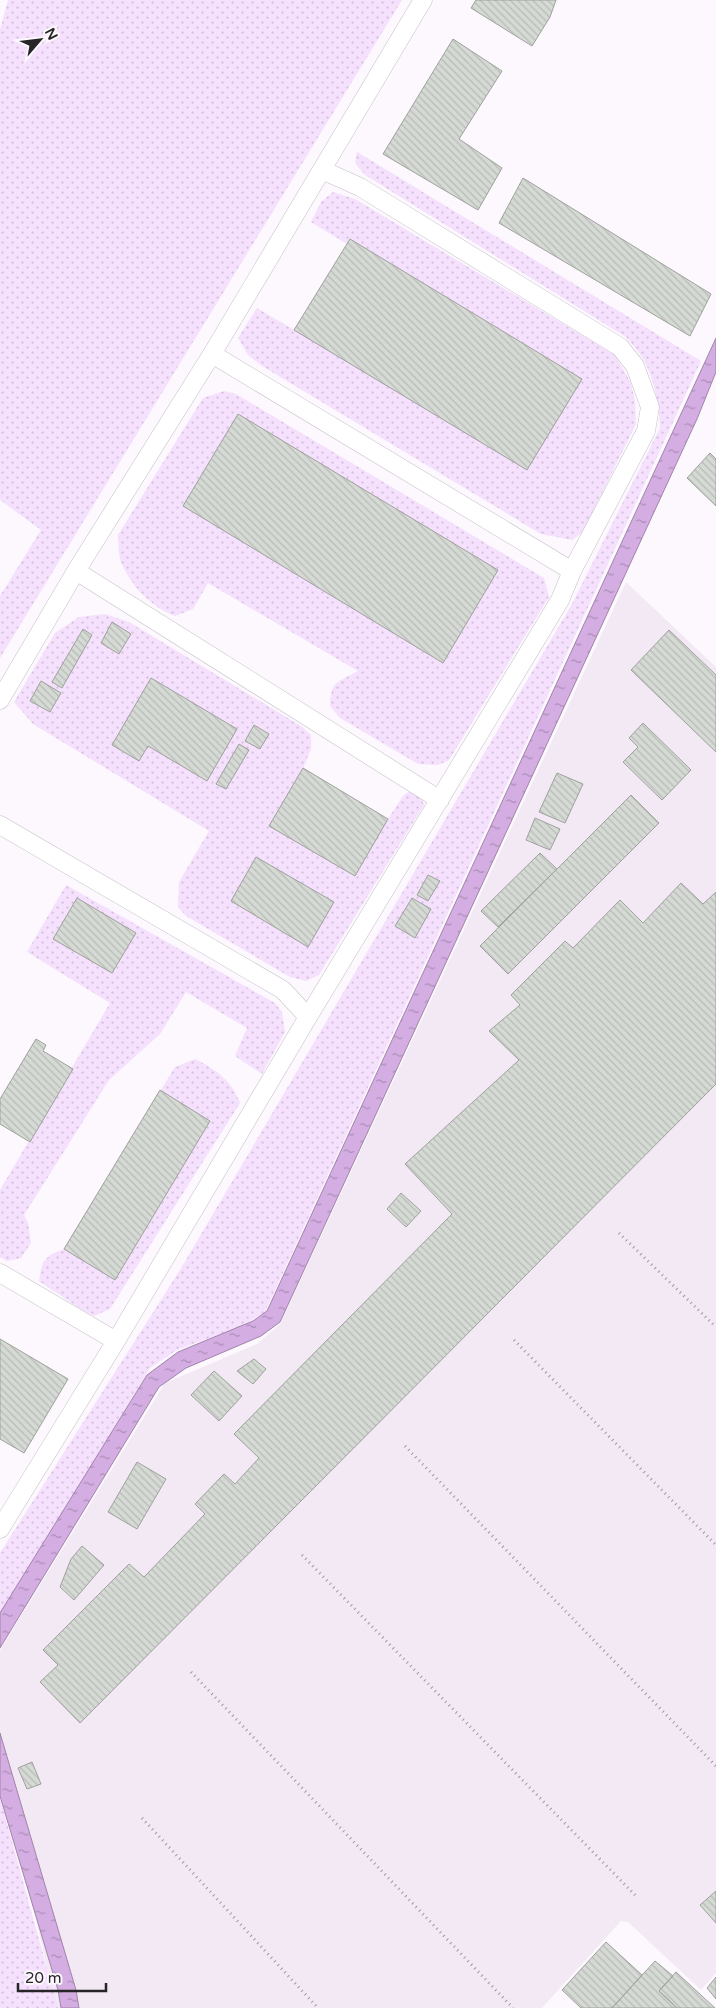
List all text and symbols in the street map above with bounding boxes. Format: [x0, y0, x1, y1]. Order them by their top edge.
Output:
north arrow [15, 15, 65, 65]
text: N [41, 25, 61, 43]
scale bar [18, 1960, 105, 1992]
text: 20 m [25, 1969, 62, 1987]

